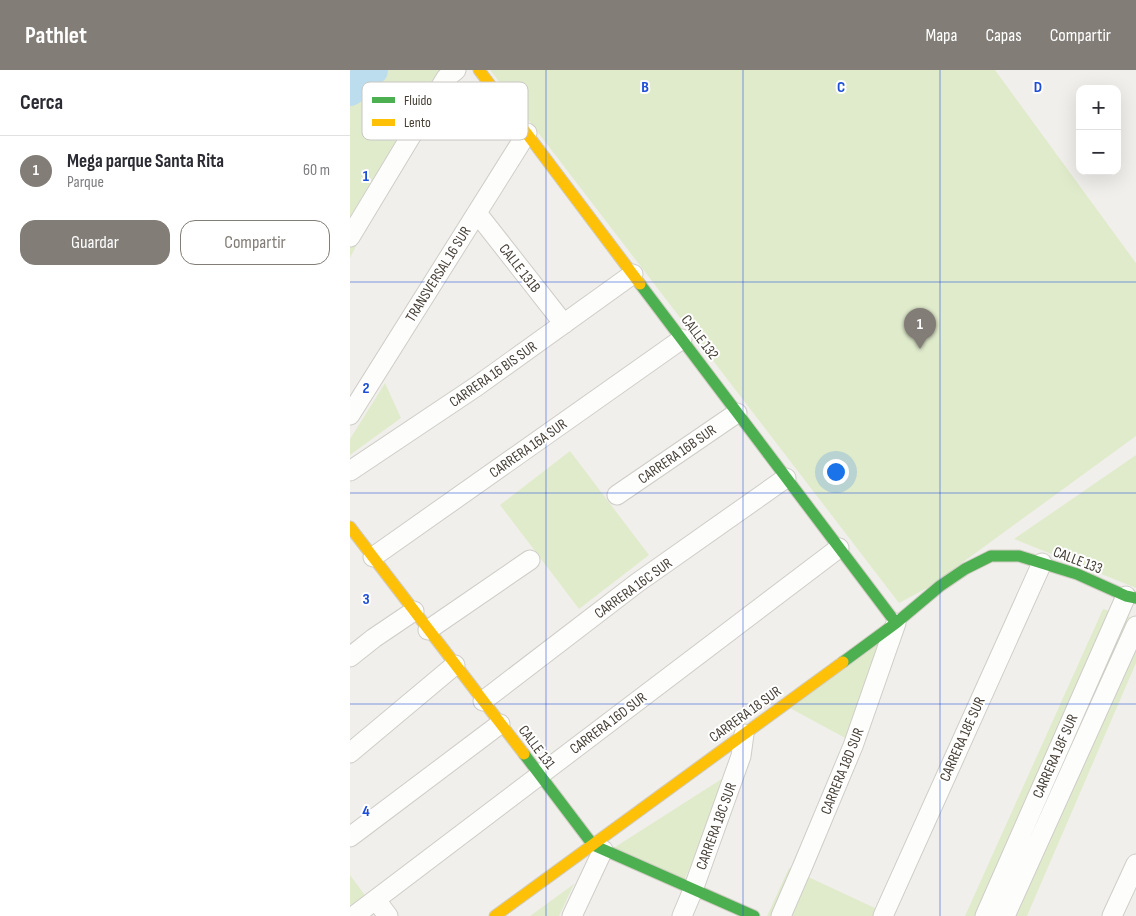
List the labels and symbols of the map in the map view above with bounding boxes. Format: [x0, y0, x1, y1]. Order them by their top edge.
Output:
text: B [641, 78, 649, 97]
text: C [837, 78, 845, 97]
text: D [1034, 78, 1042, 97]
legend [362, 82, 528, 140]
text: Fluido [404, 92, 432, 109]
text: Lento [404, 114, 431, 131]
text: 1 [363, 167, 370, 186]
street label: TRANSVERSAL 16 SUR [401, 223, 475, 326]
street label: CALLE 131B [495, 240, 545, 297]
pin: 1 [904, 308, 936, 349]
street label: CALLE 132 [677, 311, 723, 363]
street label: CARRERA 16 BIS SUR [446, 337, 541, 412]
text: 2 [362, 379, 370, 398]
street label: CARRERA 16A SUR [486, 415, 571, 482]
street label: CARRERA 16B SUR [635, 420, 720, 488]
your location [823, 459, 849, 485]
street label: CALLE 133 [1051, 542, 1105, 579]
street label: CARRERA 16C SUR [591, 554, 676, 623]
text: 3 [362, 590, 370, 609]
street label: CARRERA 18 SUR [706, 682, 785, 747]
street label: CARRERA 16D SUR [566, 688, 651, 759]
street label: CARRERA 18E SUR [935, 694, 990, 784]
street label: CARRERA 18F SUR [1028, 711, 1083, 801]
street label: CALLE 131 [514, 722, 560, 774]
street label: CARRERA 18D SUR [816, 725, 868, 817]
street label: CARRERA 18C SUR [692, 780, 741, 872]
text: 4 [362, 802, 370, 821]

